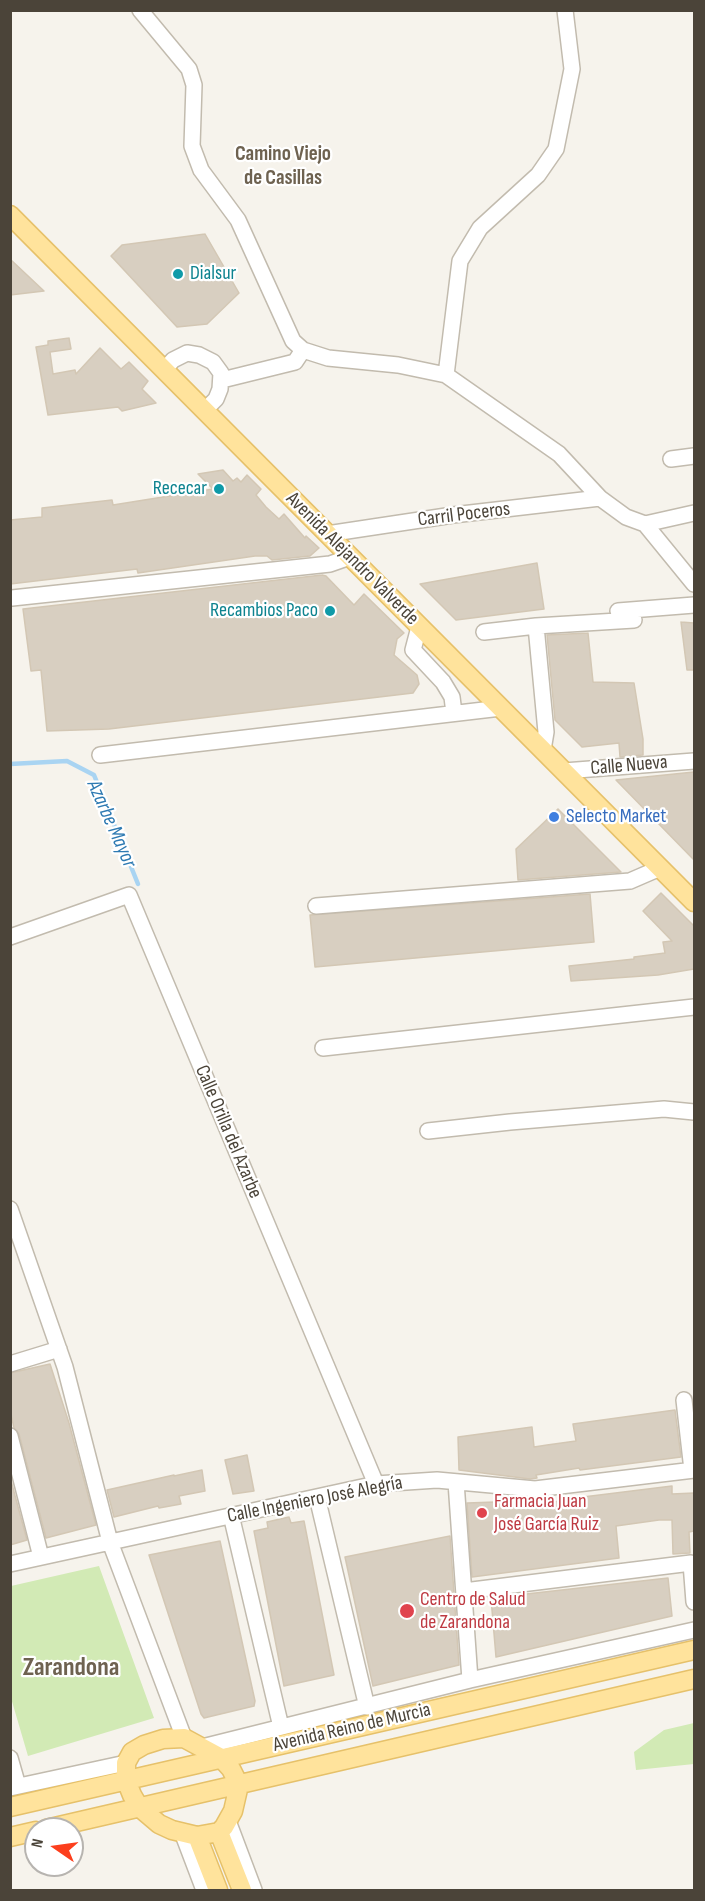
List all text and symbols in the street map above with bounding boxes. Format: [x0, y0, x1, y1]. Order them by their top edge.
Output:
district label: Camino Viejo de Casillas [235, 142, 331, 192]
place label: Dialsur [190, 262, 236, 286]
marker: Dialsur [171, 267, 185, 281]
place label: Rececar [153, 477, 207, 501]
marker: Rececar [212, 482, 226, 496]
street label: Avenida Alejandro Valverde [280, 487, 424, 631]
street label: Carril Poceros [417, 497, 511, 533]
place label: Recambios Paco [210, 599, 318, 623]
marker: Recambios Paco [323, 604, 337, 618]
street label: Calle Nueva [589, 751, 669, 781]
water label: Azarbe Mayor [80, 776, 142, 872]
place label: Selecto Market [566, 805, 666, 829]
marker: Selecto Market [547, 810, 561, 824]
street label: Calle Orilla del Azarbe [189, 1062, 267, 1202]
street label: Calle Ingeniero José Alegría [225, 1471, 405, 1529]
place label: Farmacia Juan José García Ruiz [494, 1490, 599, 1537]
marker: Farmacia Juan José García Ruiz [475, 1506, 489, 1520]
place label: Centro de Salud de Zarandona [420, 1588, 525, 1635]
marker: Centro de Salud de Zarandona [398, 1602, 416, 1620]
district label: Zarandona [23, 1652, 119, 1684]
street label: Avenida Reino de Murcia [271, 1698, 433, 1758]
north arrow [24, 1817, 84, 1877]
text: N [28, 1837, 48, 1850]

